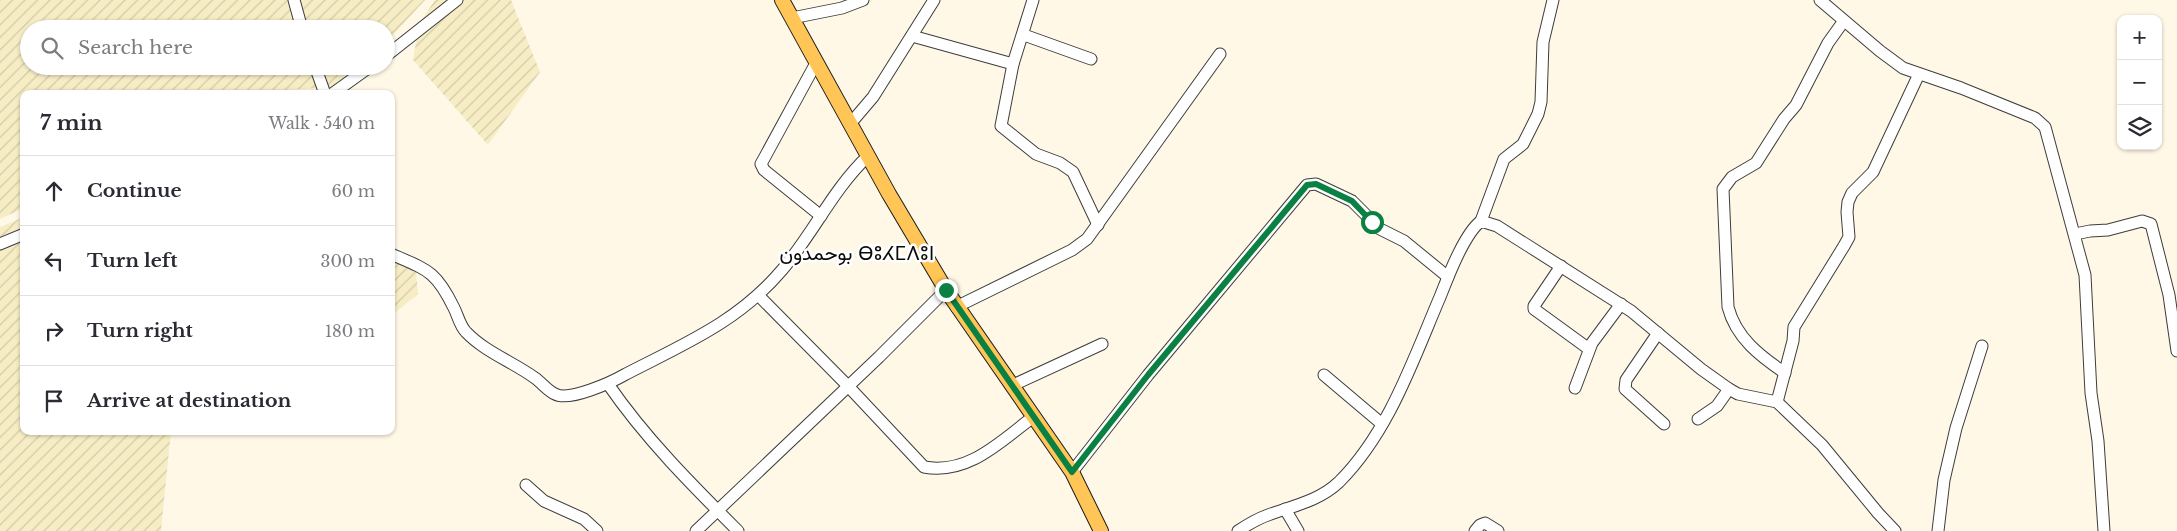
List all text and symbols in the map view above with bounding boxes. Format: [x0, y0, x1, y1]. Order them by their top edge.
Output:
map controls [2117, 15, 2162, 150]
button: + [2117, 15, 2162, 60]
search box [20, 20, 395, 75]
icon: search [38, 34, 66, 62]
text: Search here [78, 36, 193, 59]
button: − [2117, 60, 2162, 105]
button: layers [2117, 105, 2162, 150]
text: 7 min [40, 110, 103, 136]
text: Walk · 540 m [269, 113, 375, 133]
icon: ahead [40, 177, 68, 205]
text: Continue [87, 179, 182, 202]
text: 60 m [332, 181, 375, 201]
route start [1361, 211, 1384, 234]
district label: بوحمدون ⴱⵓⵃⵎⴷⵓⵏ [780, 241, 934, 266]
icon: left [40, 247, 68, 275]
text: Turn left [87, 249, 178, 272]
text: 300 m [321, 251, 375, 271]
route end [935, 279, 958, 302]
icon: right [40, 317, 68, 345]
text: Turn right [87, 319, 193, 342]
text: 180 m [325, 321, 375, 341]
icon: arrive [40, 387, 68, 415]
text: Arrive at destination [87, 389, 291, 412]

